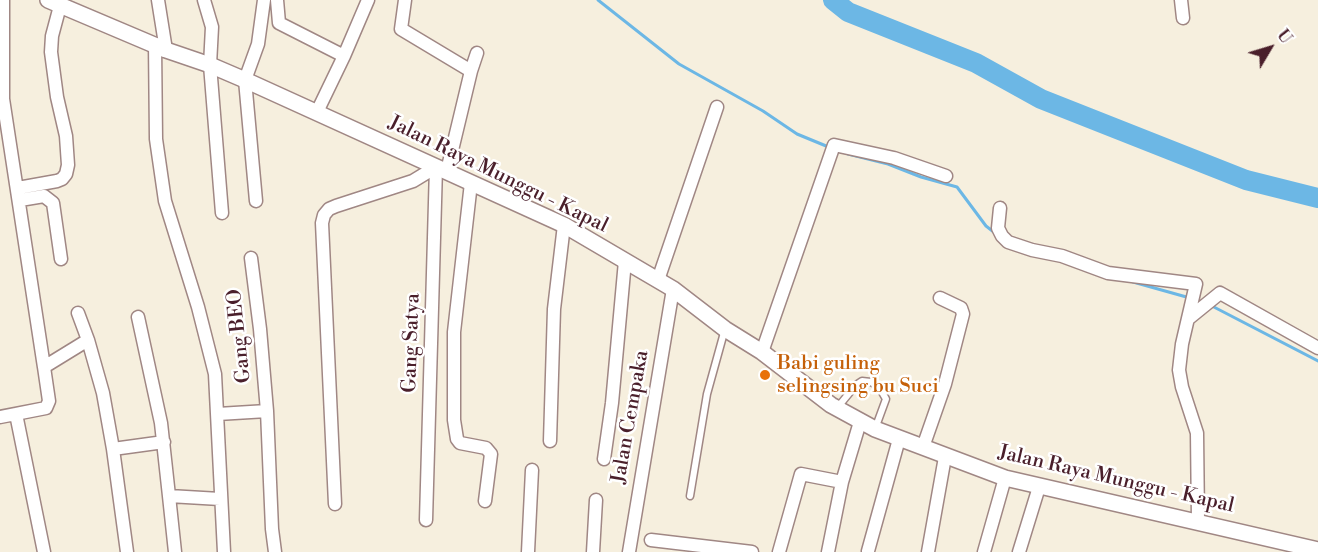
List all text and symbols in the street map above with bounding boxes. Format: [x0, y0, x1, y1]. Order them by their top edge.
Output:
north arrow [1240, 18, 1300, 78]
text: U [1272, 26, 1296, 48]
street label: Jalan Raya Munggu - Kapal [384, 111, 612, 239]
street label: Gang BEO [223, 288, 257, 384]
street label: Gang Satya [398, 293, 426, 393]
street label: Jalan Cempaka [607, 349, 655, 485]
place label: Babi guling selingsing bu Suci [777, 352, 939, 399]
marker: Babi guling selingsing bu Suci [758, 368, 772, 382]
street label: Jalan Raya Munggu - Kapal [996, 441, 1236, 519]

